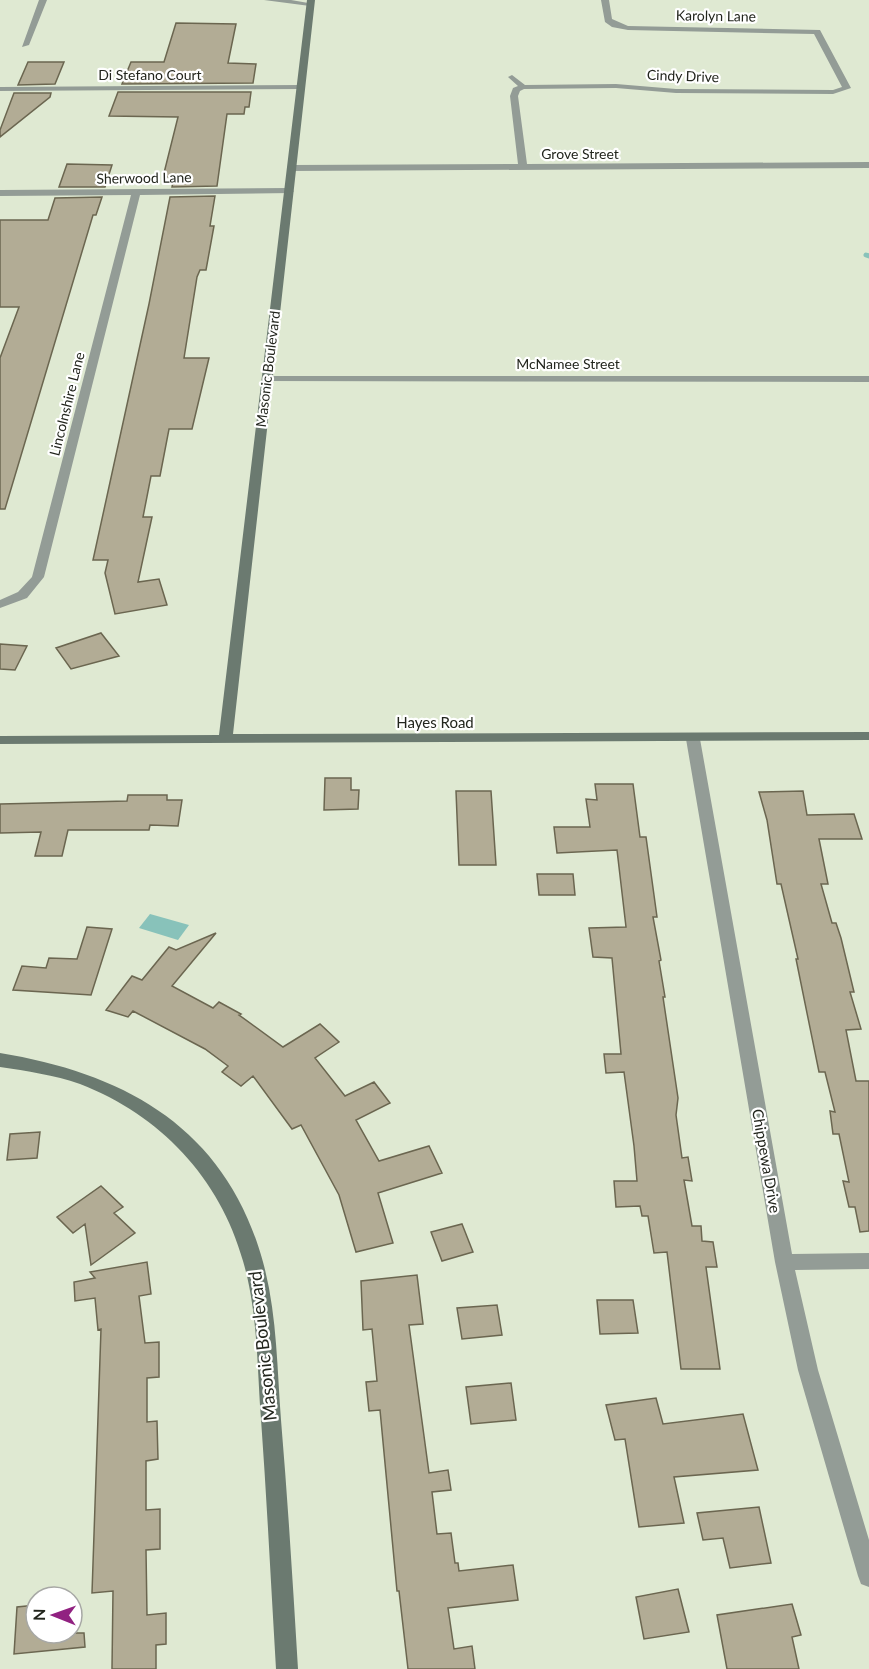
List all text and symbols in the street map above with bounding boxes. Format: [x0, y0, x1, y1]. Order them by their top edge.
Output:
street label: Karolyn Lane [676, 6, 756, 25]
street label: Di Stefano Court [98, 66, 202, 83]
street label: Cindy Drive [647, 66, 719, 85]
street label: Grove Street [541, 145, 619, 162]
street label: Sherwood Lane [96, 168, 192, 187]
street label: Masonic Boulevard [252, 310, 283, 428]
street label: Lincolnshire Lane [45, 350, 88, 458]
street label: McNamee Street [516, 355, 620, 372]
street label: Hayes Road [396, 713, 474, 731]
street label: Chippewa Drive [749, 1107, 785, 1214]
street label: Masonic Boulevard [243, 1270, 281, 1422]
north arrow [24, 1585, 84, 1645]
text: N [29, 1608, 48, 1621]

